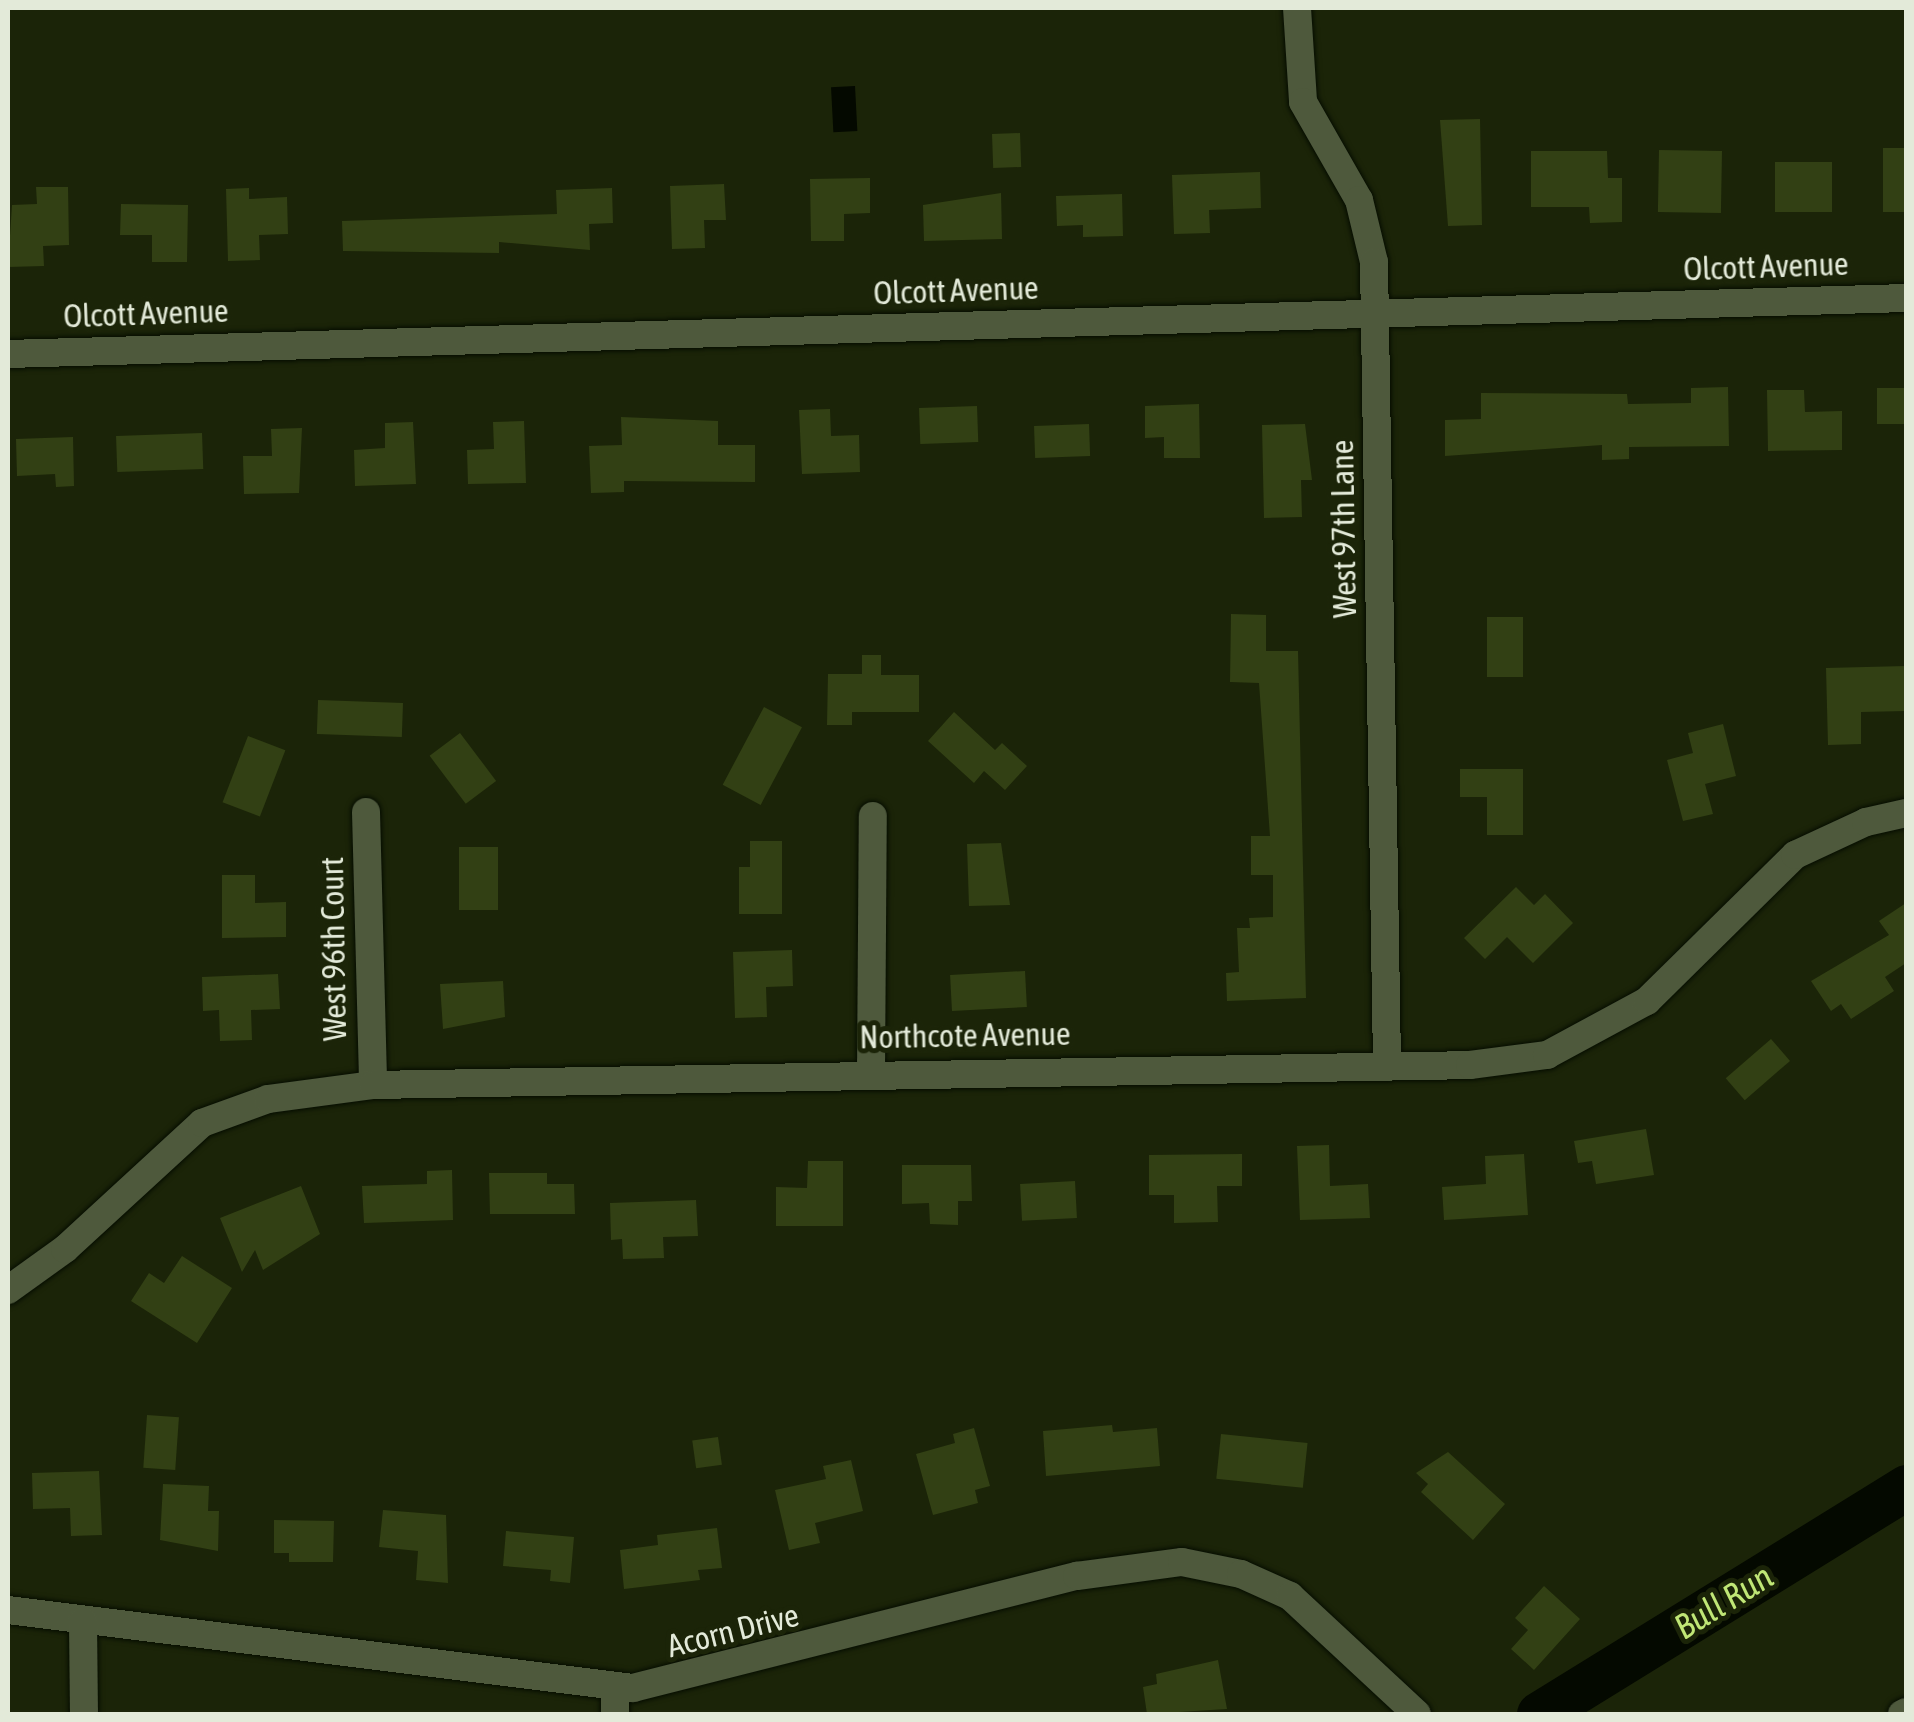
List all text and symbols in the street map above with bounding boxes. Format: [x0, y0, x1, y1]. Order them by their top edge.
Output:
street label: Olcott Avenue [1683, 245, 1849, 289]
street label: Olcott Avenue [873, 269, 1039, 313]
street label: Olcott Avenue [63, 292, 229, 336]
street label: West 97th Lane [1323, 440, 1365, 618]
street label: West 96th Court [313, 857, 355, 1041]
street label: Northcote Avenue [859, 1015, 1071, 1057]
water label: Bull Run [1666, 1555, 1780, 1647]
street label: Acorn Drive [663, 1596, 803, 1666]

